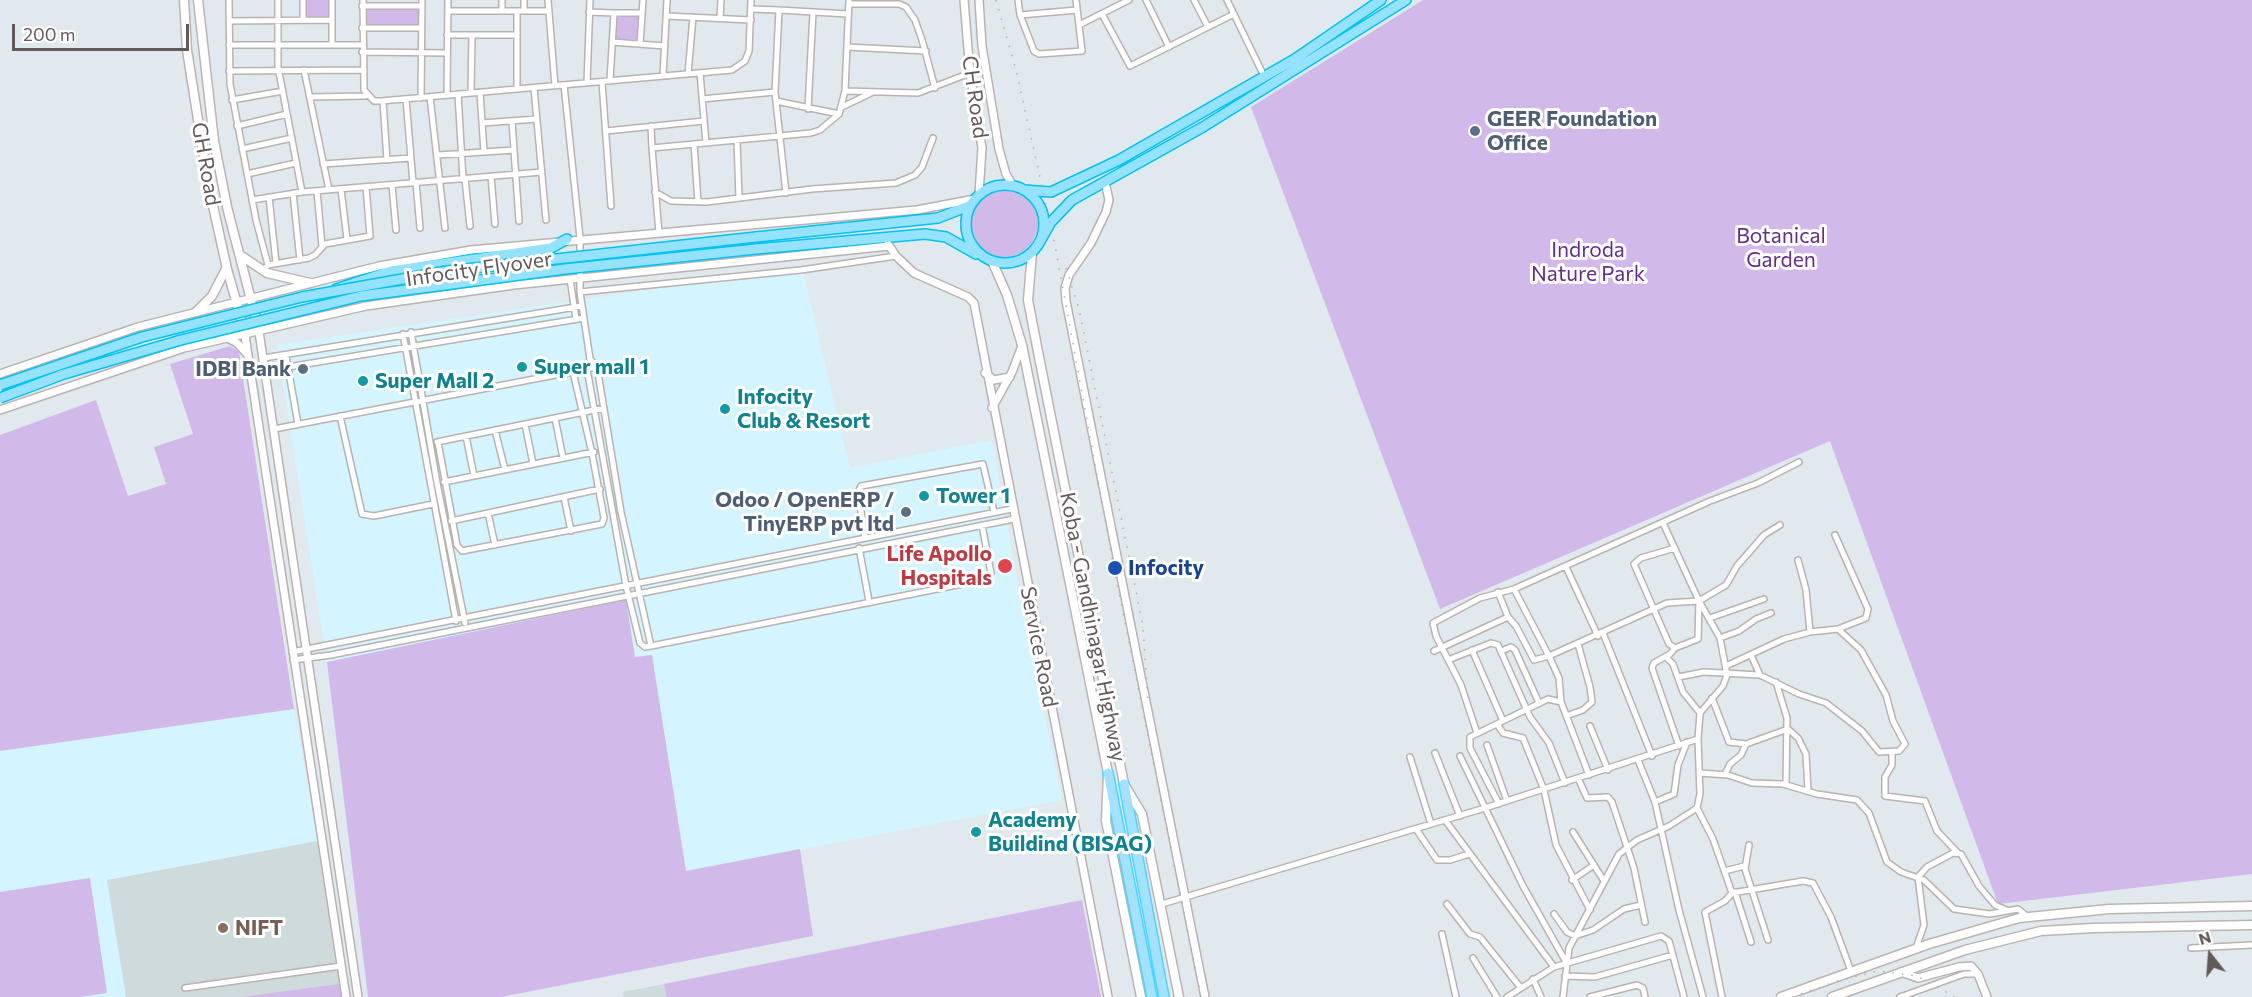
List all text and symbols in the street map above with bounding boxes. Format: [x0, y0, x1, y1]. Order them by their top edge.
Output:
scale bar [15, 12, 192, 50]
text: 200 m [23, 23, 76, 45]
street label: CH Road [957, 54, 993, 140]
place label: GEER Foundation Office [1487, 106, 1657, 156]
street label: GH Road [186, 120, 226, 208]
marker: GEER Foundation Office [1468, 124, 1482, 138]
park label: Botanical Garden [1736, 223, 1826, 273]
park label: Indroda Nature Park [1531, 237, 1645, 287]
street label: Infocity Flyover [404, 246, 554, 292]
place label: Super mall 1 [534, 354, 649, 380]
place label: IDBI Bank [195, 356, 291, 382]
marker: Super mall 1 [515, 360, 529, 374]
marker: IDBI Bank [296, 362, 310, 376]
place label: Super Mall 2 [375, 368, 494, 394]
marker: Super Mall 2 [356, 374, 370, 388]
place label: Infocity Club & Resort [737, 384, 870, 434]
marker: Infocity Club & Resort [718, 402, 732, 416]
place label: Tower 1 [936, 483, 1010, 509]
place label: Odoo / OpenERP / TinyERP pvt ltd [715, 487, 894, 537]
marker: Tower 1 [917, 489, 931, 503]
street label: Koba - Gandhinagar Highway [1054, 490, 1132, 764]
marker: Odoo / OpenERP / TinyERP pvt ltd [899, 505, 913, 519]
place label: Life Apollo Hospitals [887, 541, 992, 591]
place label: Infocity [1128, 555, 1204, 581]
marker: Life Apollo Hospitals [996, 557, 1014, 575]
marker: Infocity [1106, 559, 1124, 577]
street label: Service Road [1015, 584, 1063, 710]
place label: Academy Buildind (BISAG) [988, 807, 1152, 857]
marker: Academy Buildind (BISAG) [969, 825, 983, 839]
place label: NIFT [235, 915, 283, 941]
marker: NIFT [216, 921, 230, 935]
north arrow [2180, 925, 2240, 985]
text: N [2196, 926, 2213, 948]

